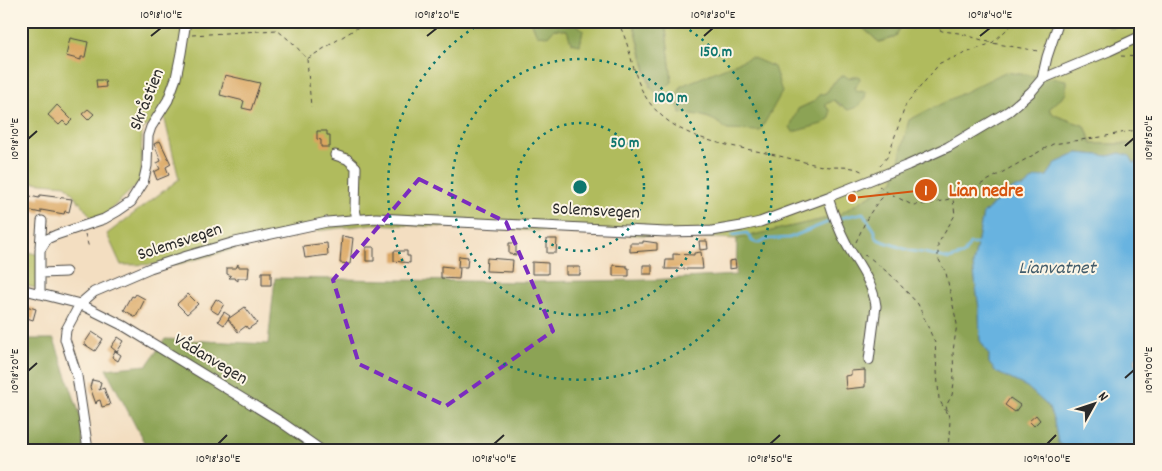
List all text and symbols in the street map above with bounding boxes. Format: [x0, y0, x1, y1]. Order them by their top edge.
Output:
text: 10°18'10"E [140, 7, 182, 24]
text: 10°18'20"E [415, 7, 460, 24]
text: 10°18'30"E [691, 7, 736, 24]
text: 10°18'40"E [968, 7, 1013, 24]
text: 150 m [700, 42, 732, 64]
street label: Skråstien [124, 65, 172, 135]
text: 100 m [654, 88, 688, 110]
text: 10°18'50"E [1141, 115, 1158, 160]
text: 10°18'10"E [7, 118, 24, 160]
text: 50 m [611, 133, 639, 155]
callout: Lian nedre [913, 173, 1033, 207]
centre of rings [571, 178, 589, 196]
text: Lian nedre [949, 179, 1023, 206]
text: 1 [924, 181, 928, 203]
street label: Solemsvegen [552, 197, 640, 227]
street label: Solemsvegen [134, 218, 226, 268]
water label: Lianvatnet [1019, 256, 1097, 283]
street label: Vådanvegen [168, 328, 252, 392]
text: 10°19'00"E [1141, 346, 1158, 393]
text: 10°18'20"E [7, 348, 24, 393]
north arrow [1070, 378, 1120, 428]
text: N [1093, 388, 1112, 406]
text: 10°18'30"E [196, 451, 241, 468]
text: 10°18'40"E [472, 451, 517, 468]
text: 10°18'50"E [748, 451, 793, 468]
text: 10°19'00"E [1024, 451, 1071, 468]

